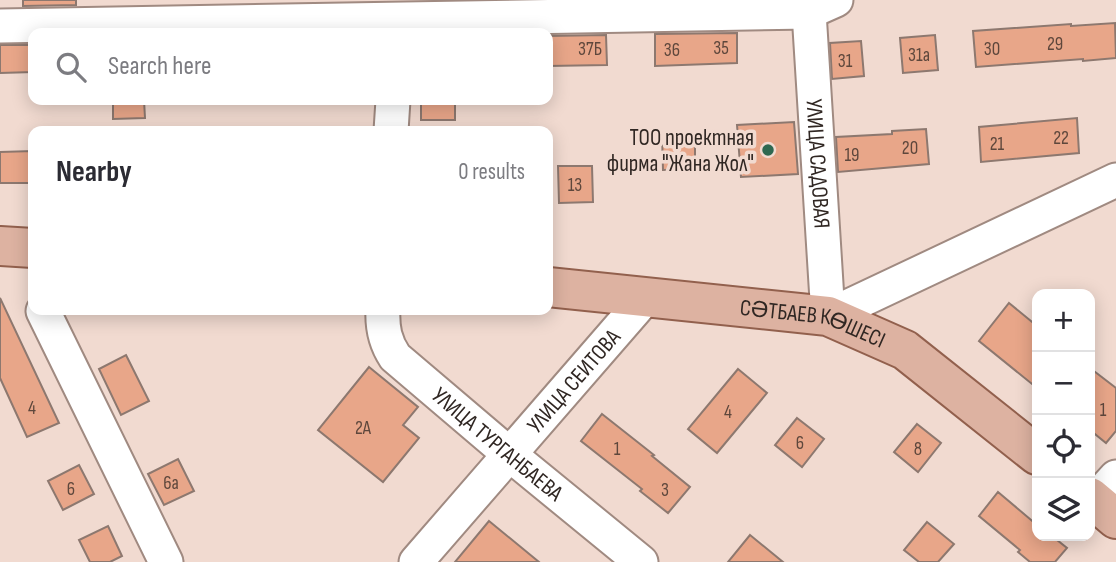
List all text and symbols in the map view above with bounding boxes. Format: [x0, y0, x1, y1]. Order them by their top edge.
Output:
search box [28, 28, 553, 105]
house number: 29 [1047, 33, 1063, 56]
house number: 35 [713, 37, 729, 60]
house number: 37Б [578, 38, 602, 61]
house number: 30 [984, 38, 1000, 61]
house number: 36 [664, 39, 680, 62]
house number: 31а [908, 44, 930, 67]
icon: search [52, 48, 90, 86]
house number: 31 [838, 50, 853, 73]
text: Search here [108, 51, 211, 82]
street label: УЛИЦА САДОВАЯ [799, 98, 835, 229]
place label: ТОО проектная фирма "Жана Жол" [607, 124, 754, 178]
house number: 22 [1053, 127, 1069, 150]
house number: 21 [990, 133, 1005, 156]
house number: 20 [902, 137, 918, 160]
marker: ТОО проектная фирма "Жана Жол" [760, 142, 776, 158]
house number: 19 [844, 144, 860, 167]
text: Nearby [56, 154, 132, 190]
text: 0 results [458, 158, 525, 186]
house number: 13 [568, 174, 582, 197]
map controls [1032, 289, 1095, 541]
button: + [1032, 289, 1095, 352]
street label: СӘТБАЕВ КӨШЕСІ [738, 294, 889, 355]
street label: УЛИЦА СЕИТОВА [522, 324, 627, 439]
button: − [1032, 352, 1095, 415]
street label: УЛИЦА ТУРГАНБАЕВА [426, 382, 569, 508]
house number: 4 [28, 397, 36, 420]
house number: 1 [1100, 399, 1107, 422]
house number: 4 [724, 401, 732, 424]
button: locate [1032, 415, 1095, 478]
house number: 2А [355, 417, 372, 440]
house number: 6 [796, 432, 804, 455]
house number: 1 [614, 438, 621, 461]
house number: 8 [914, 438, 922, 461]
house number: 6а [163, 472, 179, 495]
house number: 6 [67, 478, 75, 501]
button: layers [1032, 478, 1095, 541]
house number: 3 [661, 479, 669, 502]

